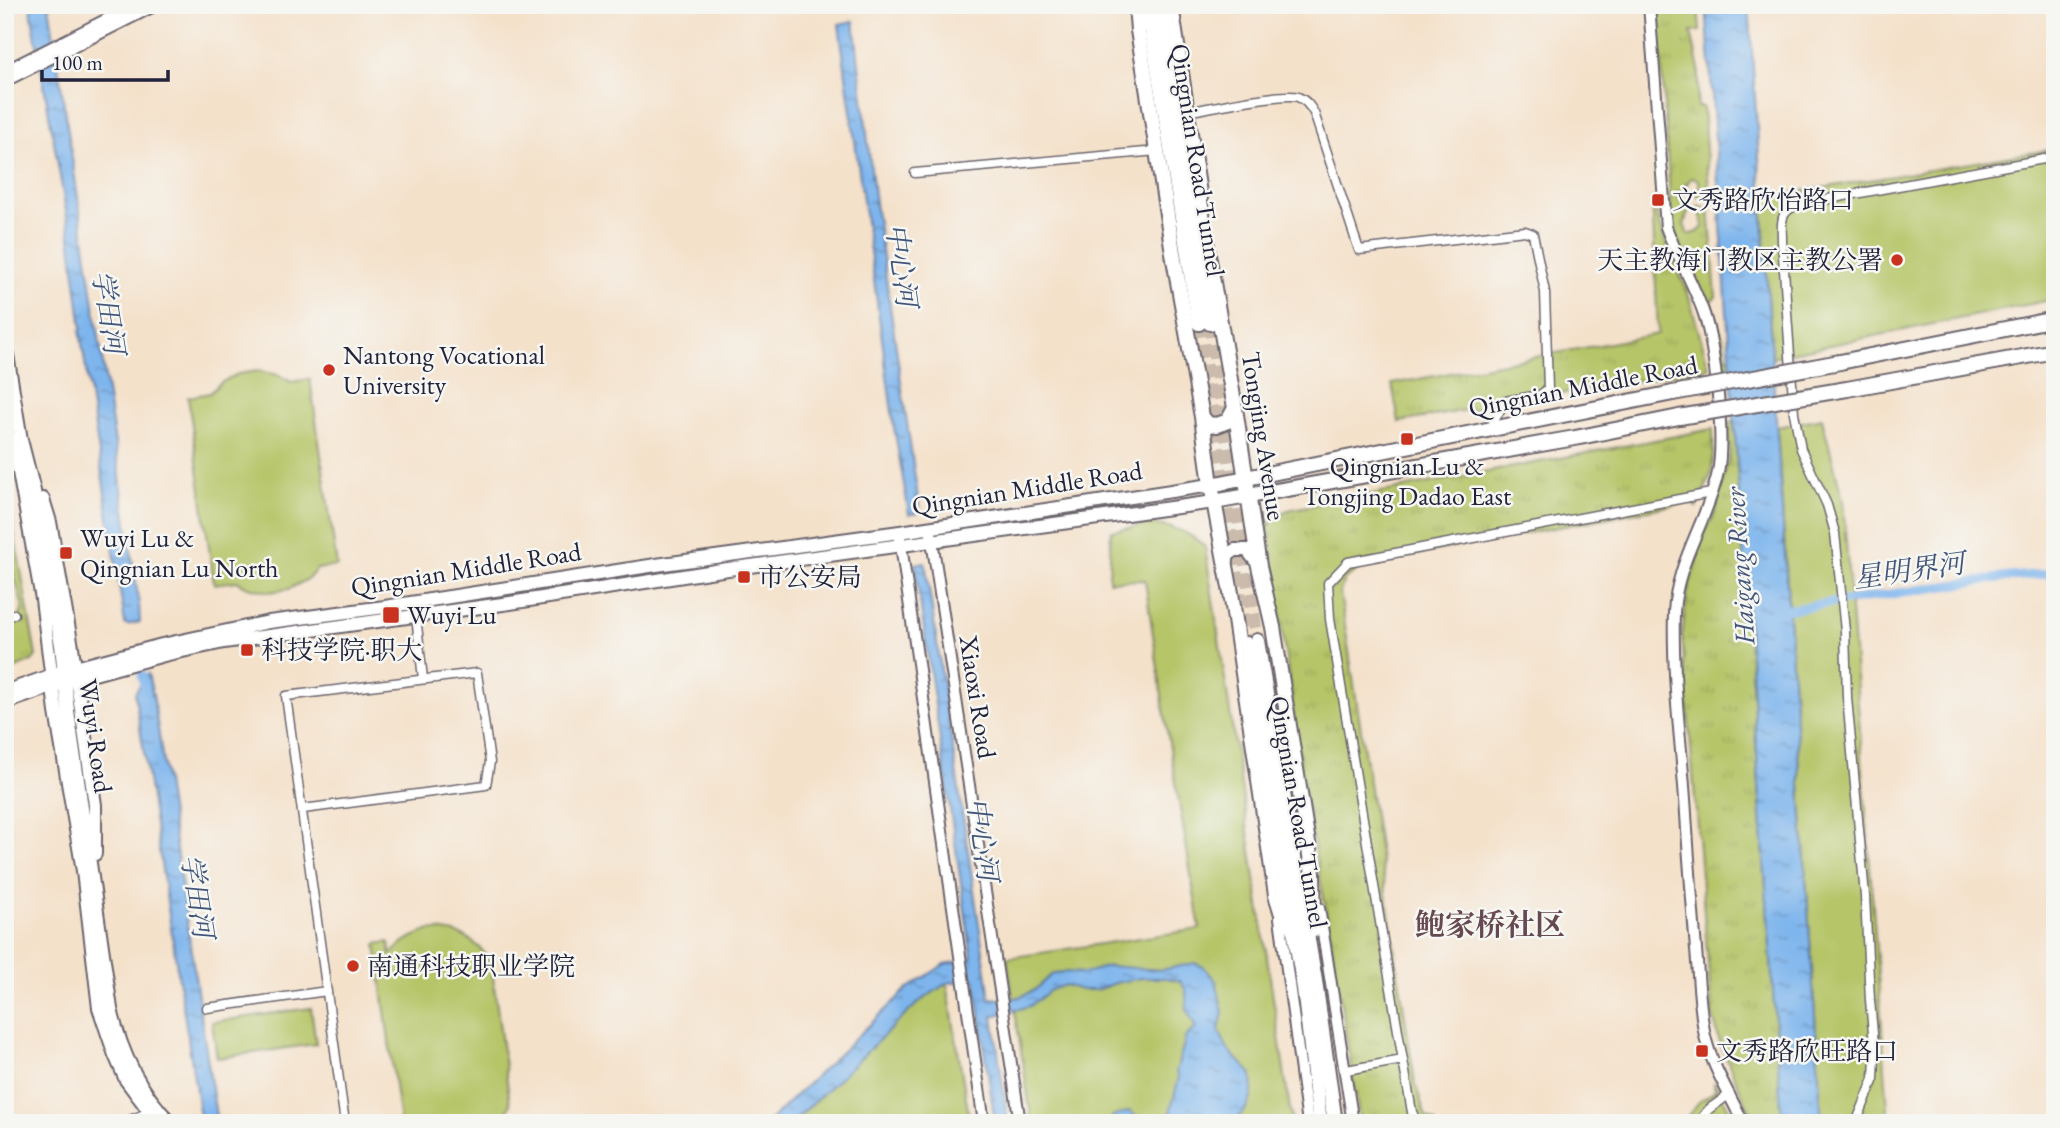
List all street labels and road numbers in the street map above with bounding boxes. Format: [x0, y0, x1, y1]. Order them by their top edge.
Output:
street label: Qingnian Road Tunnel [1163, 41, 1233, 279]
street label: Qingnian Middle Road [1466, 347, 1701, 425]
street label: Tongjing Avenue [1234, 349, 1294, 523]
street label: Qingnian Middle Road [909, 453, 1145, 523]
street label: Qingnian Middle Road [348, 534, 584, 604]
street label: Xiaoxi Road [951, 632, 1005, 762]
street label: Wuyi Road [71, 677, 121, 796]
street label: Qingnian Road Tunnel [1262, 693, 1336, 931]

